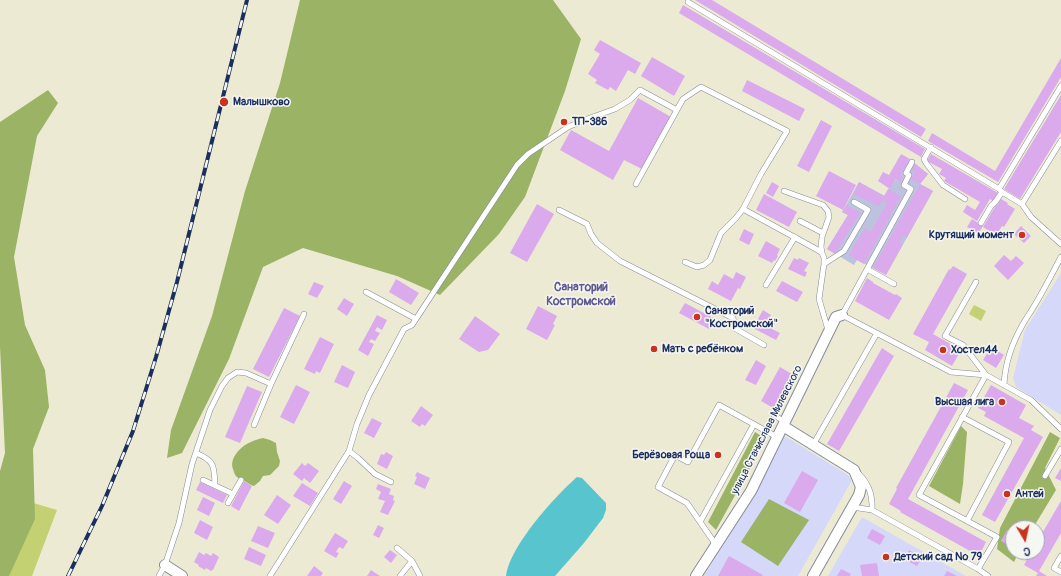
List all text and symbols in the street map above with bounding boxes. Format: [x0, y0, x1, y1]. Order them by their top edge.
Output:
place label: Малышково [233, 95, 290, 109]
marker: Малышково [218, 96, 230, 108]
place label: ТП-386 [572, 115, 607, 129]
marker: ТП-386 [559, 117, 569, 127]
place label: Крутящий момент [929, 228, 1014, 242]
marker: Крутящий момент [1017, 230, 1027, 240]
district label: Санаторий Костромской [546, 281, 616, 309]
place label: Санаторий "Костромской" [705, 304, 778, 330]
marker: Санаторий "Костромской" [692, 312, 702, 322]
place label: Мать с ребёнком [662, 342, 743, 356]
place label: Хостел44 [951, 343, 998, 357]
marker: Мать с ребёнком [649, 344, 659, 354]
marker: Хостел44 [938, 345, 948, 355]
street label: улица Станислава Милевского [729, 363, 805, 497]
place label: Высшая лига [935, 395, 994, 409]
marker: Высшая лига [997, 397, 1007, 407]
place label: Берёзовая Роща [632, 448, 710, 462]
marker: Берёзовая Роща [713, 450, 723, 460]
place label: Антей [1015, 487, 1044, 501]
marker: Антей [1002, 489, 1012, 499]
north arrow [1005, 520, 1045, 560]
text: С [1022, 544, 1031, 558]
place label: Детский сад № 79 [894, 550, 982, 564]
marker: Детский сад № 79 [881, 552, 891, 562]

